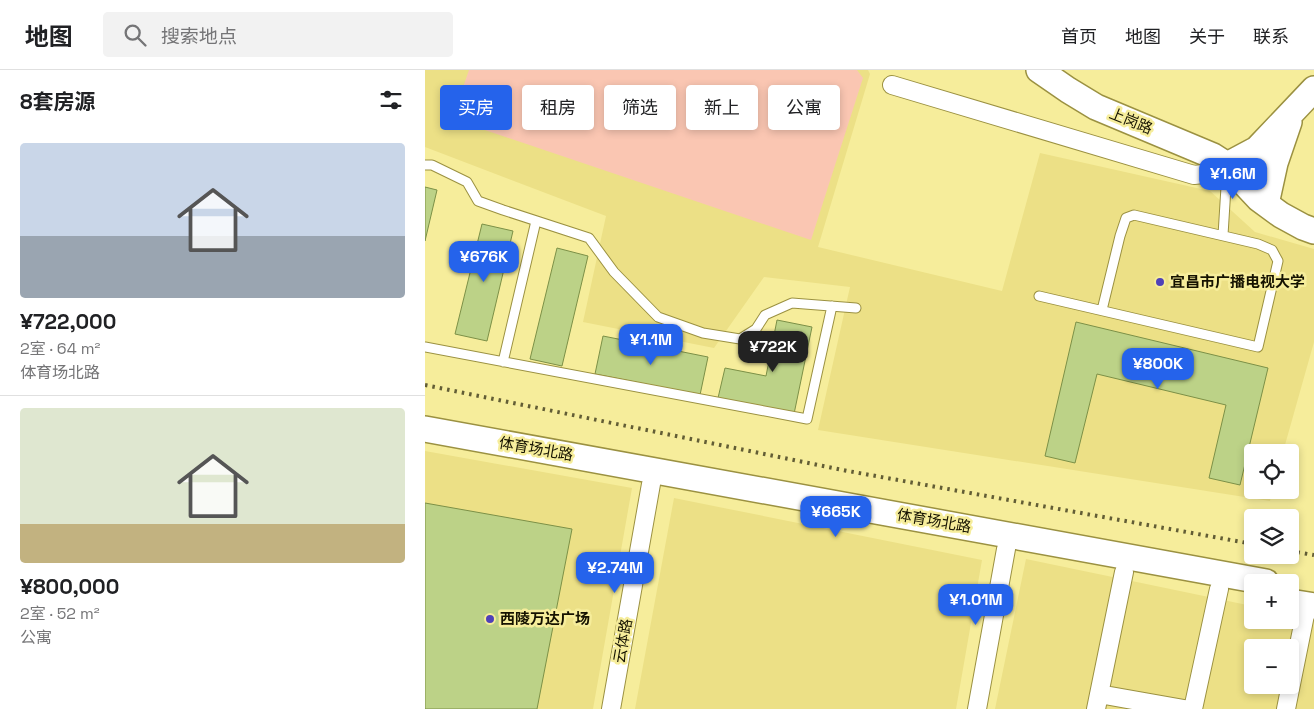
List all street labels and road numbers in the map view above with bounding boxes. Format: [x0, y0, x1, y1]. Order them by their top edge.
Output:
street label: 上岗路 [1107, 103, 1156, 138]
street label: 体育场北路 [497, 433, 575, 464]
street label: 体育场北路 [895, 505, 973, 536]
street label: 云体路 [609, 617, 636, 665]

